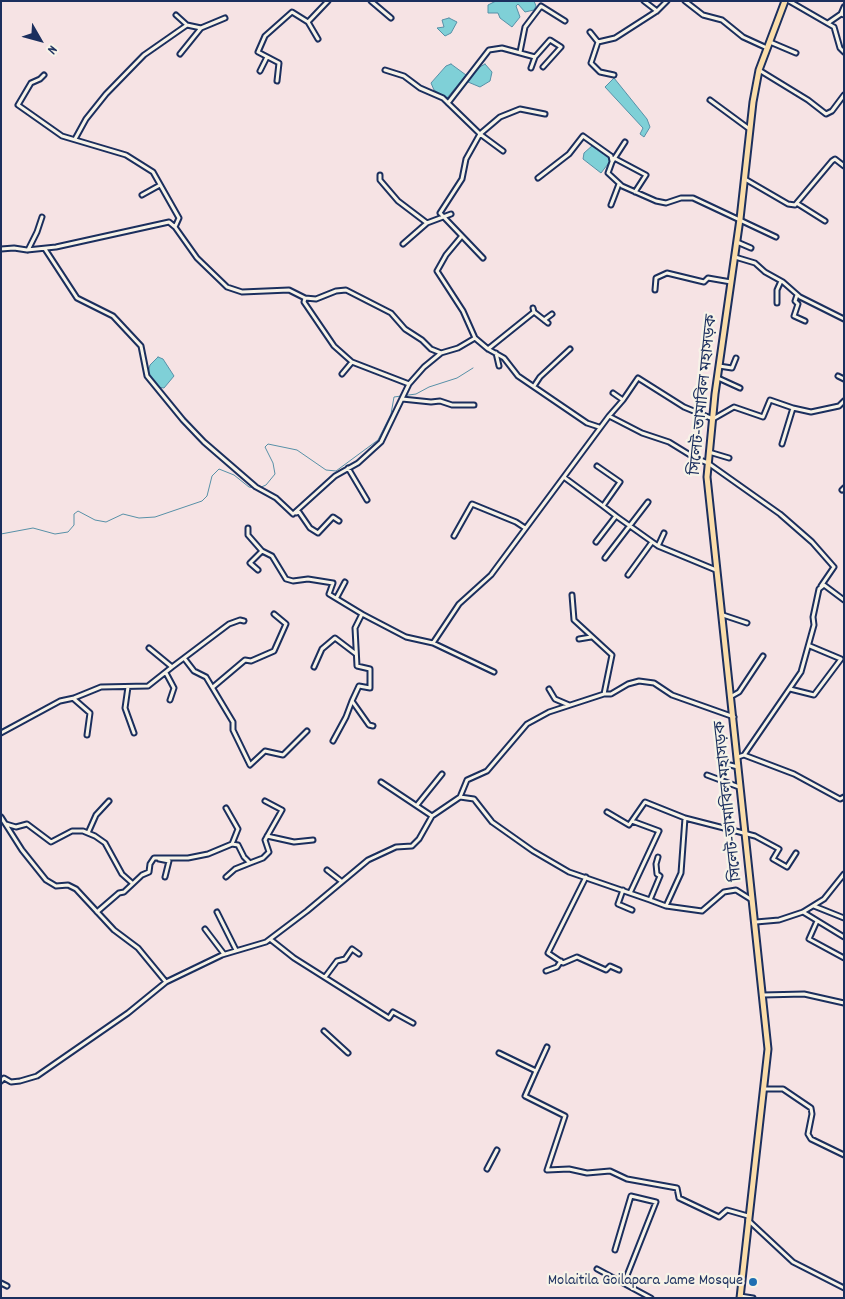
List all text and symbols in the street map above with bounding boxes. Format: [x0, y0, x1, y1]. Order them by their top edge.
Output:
north arrow [15, 15, 65, 65]
text: N [42, 40, 62, 58]
street label: সিলেট-তামাবিল মহাসড়ক [687, 314, 723, 476]
street label: সিলেট-তামাবিল মহাসড়ক [712, 720, 748, 882]
place label: Molaitila Goilapara Jame Mosque [548, 1272, 743, 1292]
marker: Molaitila Goilapara Jame Mosque [747, 1276, 759, 1288]

